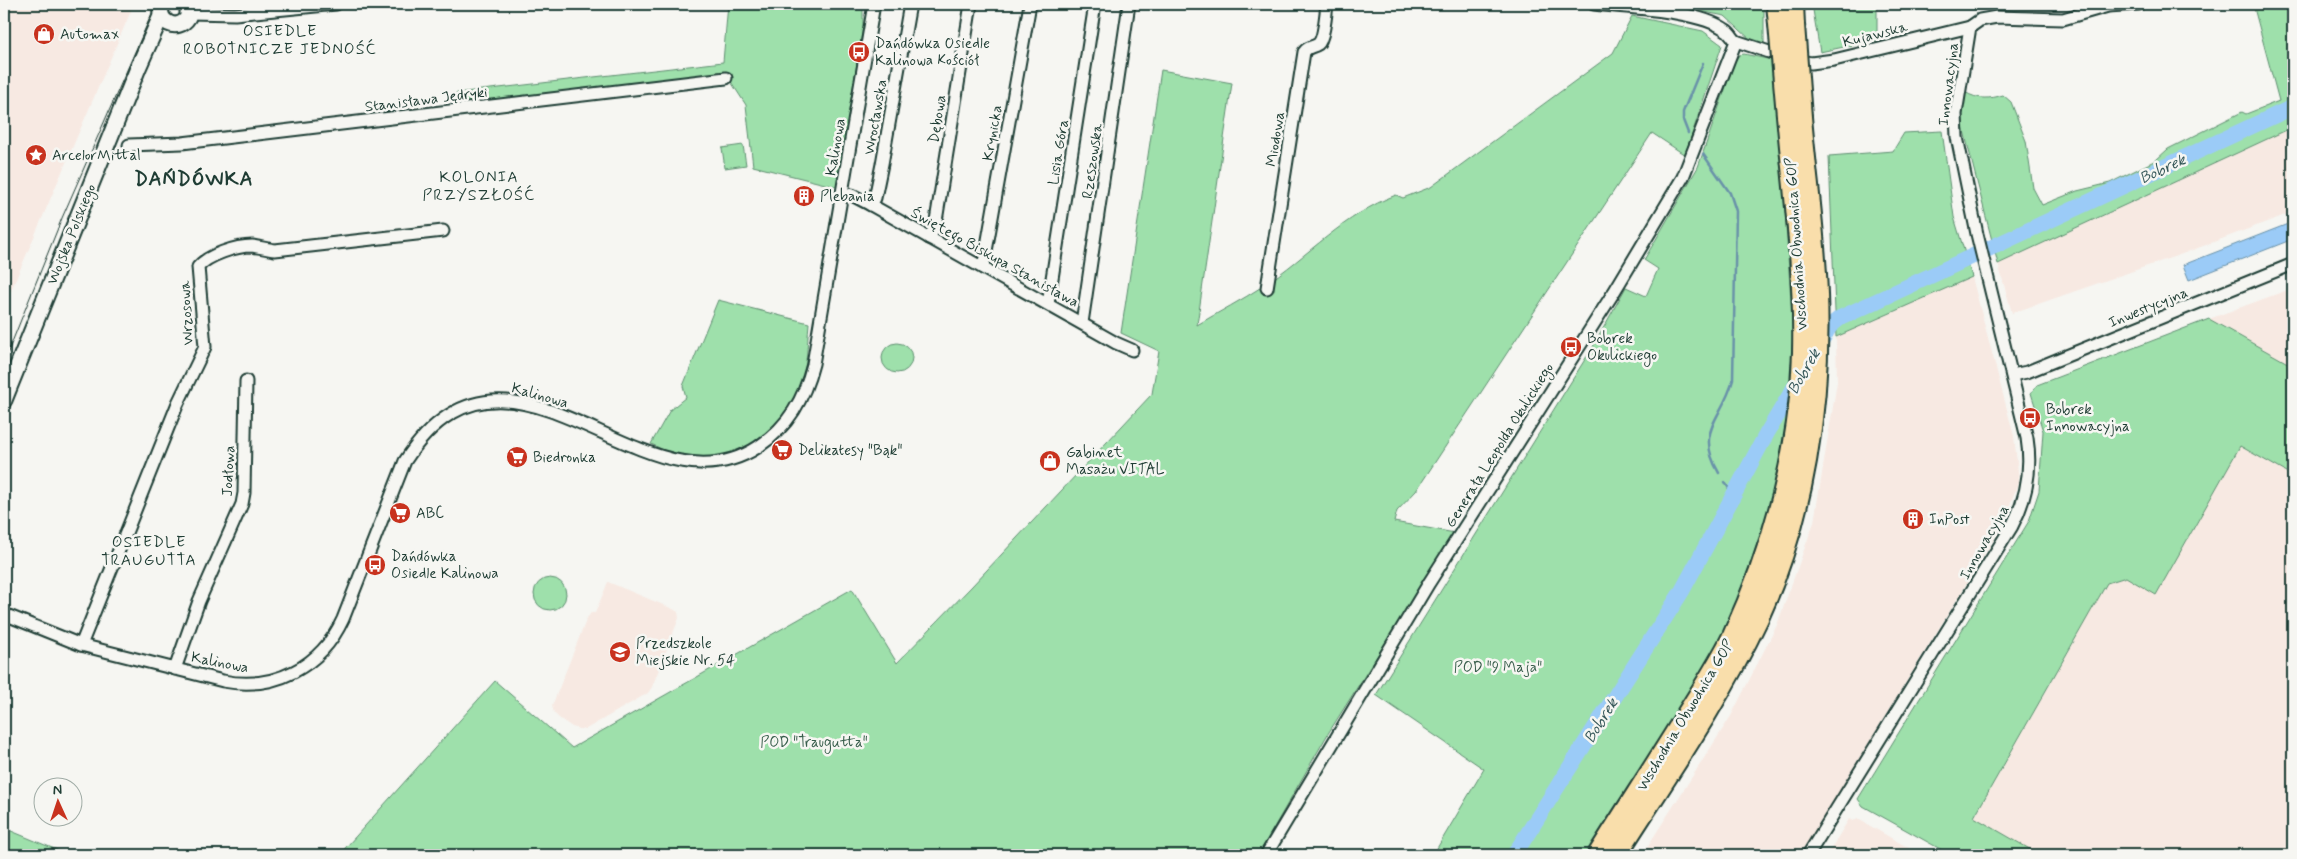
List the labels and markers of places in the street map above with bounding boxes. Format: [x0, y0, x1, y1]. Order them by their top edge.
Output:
shop icon: Automax [32, 22, 56, 46]
place label: Automax [60, 25, 119, 45]
place label: Dańdówka Osiedle Kalinowa Kościół [875, 34, 990, 71]
bus stop icon: Dańdówka Osiedle Kalinowa Kościół [847, 40, 871, 64]
place icon: ArcelorMittal [24, 143, 48, 167]
place label: ArcelorMittal [52, 146, 141, 166]
building icon: Plebania [792, 184, 816, 208]
place label: Plebania [820, 187, 875, 207]
place label: Bobrek Okulickiego [1587, 329, 1657, 367]
bus stop icon: Bobrek Okulickiego [1559, 335, 1583, 359]
place label: Bobrek Innowacyjna [2046, 400, 2130, 437]
bus stop icon: Bobrek Innowacyjna [2018, 406, 2042, 430]
supermarket icon: Delikatesy "Bąk" [770, 438, 794, 462]
place label: Delikatesy "Bąk" [798, 441, 902, 461]
place label: Gabinet Masażu VITAL [1066, 443, 1165, 480]
supermarket icon: Biedronka [505, 445, 529, 469]
place label: Biedronka [533, 448, 596, 468]
shop icon: Gabinet Masażu VITAL [1038, 449, 1062, 473]
supermarket icon: ABC [388, 501, 412, 525]
place label: ABC [416, 504, 444, 524]
building icon: InPost [1901, 507, 1925, 531]
place label: InPost [1929, 510, 1970, 530]
place label: Dańdówka Osiedle Kalinowa [391, 547, 498, 584]
bus stop icon: Dańdówka Osiedle Kalinowa [363, 553, 387, 577]
place label: Przedszkole Miejskie Nr. 54 [636, 634, 735, 671]
school or university icon: Przedszkole Miejskie Nr. 54 [608, 640, 632, 664]

